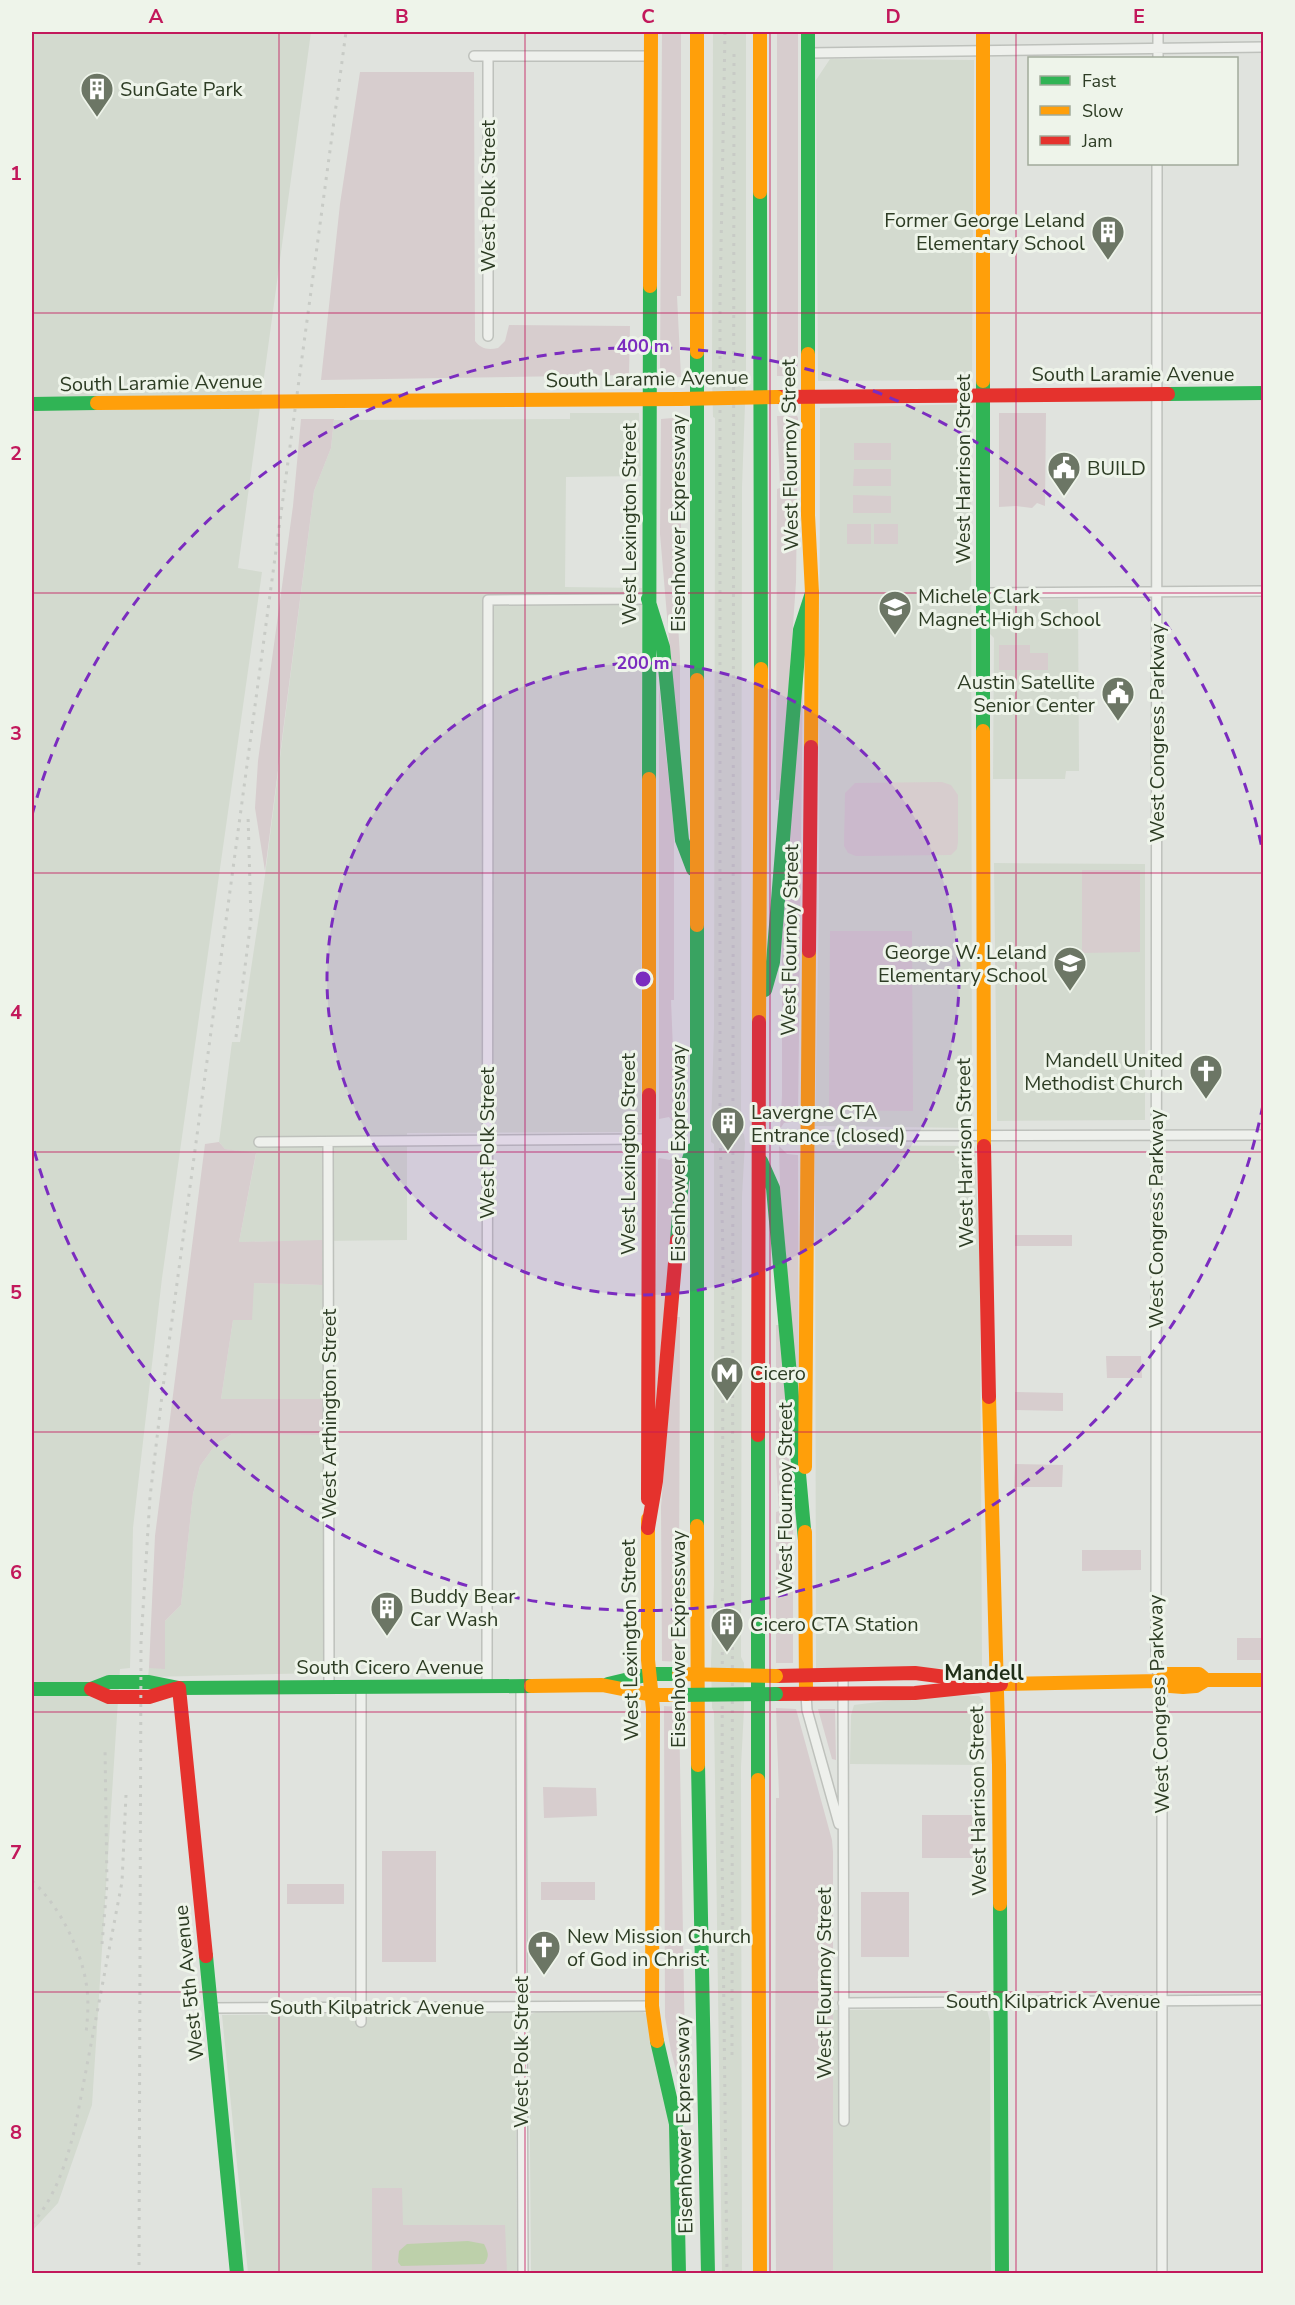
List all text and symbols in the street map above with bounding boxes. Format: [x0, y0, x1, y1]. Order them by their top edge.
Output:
text: A [149, 3, 164, 30]
text: B [395, 3, 409, 30]
text: C [641, 3, 655, 30]
text: D [885, 3, 901, 30]
text: E [1133, 3, 1145, 30]
legend [1028, 57, 1238, 165]
text: Fast [1082, 69, 1117, 93]
building icon: SunGate Park [79, 71, 115, 118]
place label: SunGate Park [120, 76, 244, 103]
text: Slow [1082, 99, 1123, 123]
street label: West Polk Street [475, 119, 502, 272]
text: Jam [1081, 129, 1113, 153]
text: 1 [10, 160, 22, 187]
place label: Former George Leland Elementary School [884, 207, 1085, 257]
building icon: Former George Leland Elementary School [1090, 214, 1126, 261]
text: 400 m [616, 334, 670, 358]
street label: West Flournoy Street [775, 358, 805, 551]
street label: South Laramie Avenue [1032, 361, 1234, 388]
street label: South Laramie Avenue [545, 364, 749, 394]
street label: South Laramie Avenue [59, 368, 263, 398]
street label: West Harrison Street [950, 373, 977, 564]
street label: Eisenhower Expressway [665, 413, 692, 632]
street label: West Lexington Street [616, 422, 643, 625]
text: 2 [10, 440, 22, 467]
public building icon: BUILD [1046, 450, 1082, 497]
place label: BUILD [1087, 455, 1146, 482]
place label: Michele Clark Magnet High School [918, 583, 1101, 633]
school or university icon: Michele Clark Magnet High School [877, 589, 913, 636]
street label: West Congress Parkway [1144, 623, 1171, 843]
text: 200 m [616, 651, 670, 675]
place label: Austin Satellite Senior Center [957, 669, 1095, 719]
public building icon: Austin Satellite Senior Center [1100, 675, 1136, 722]
text: 3 [10, 720, 22, 747]
street label: West Flournoy Street [775, 843, 805, 1036]
place label: George W. Leland Elementary School [878, 939, 1047, 989]
school or university icon: George W. Leland Elementary School [1052, 945, 1088, 992]
centre of rings [633, 969, 653, 989]
text: 4 [10, 999, 22, 1026]
street label: Eisenhower Expressway [665, 1043, 692, 1262]
place label: Mandell United Methodist Church [1024, 1047, 1183, 1097]
street label: West Lexington Street [615, 1052, 642, 1255]
church icon: Mandell United Methodist Church [1188, 1053, 1224, 1100]
street label: West Harrison Street [950, 1057, 980, 1248]
street label: West Polk Street [474, 1066, 501, 1219]
place label: Lavergne CTA Entrance (closed) [751, 1099, 905, 1149]
building icon: Lavergne CTA Entrance (closed) [710, 1105, 746, 1152]
street label: West Congress Parkway [1143, 1109, 1170, 1329]
text: 5 [10, 1279, 22, 1306]
street label: West Arthington Street [316, 1308, 343, 1519]
metro station icon: Cicero [709, 1355, 745, 1402]
place label: Cicero [750, 1360, 806, 1387]
street label: West Flournoy Street [772, 1401, 799, 1594]
street label: Eisenhower Expressway [665, 1529, 692, 1748]
street label: West Lexington Street [615, 1538, 645, 1741]
text: 6 [10, 1559, 22, 1586]
place label: Buddy Bear Car Wash [410, 1583, 515, 1633]
building icon: Buddy Bear Car Wash [369, 1590, 405, 1637]
street label: West Congress Parkway [1142, 1593, 1176, 1814]
building icon: Cicero CTA Station [709, 1606, 745, 1653]
place label: Cicero CTA Station [750, 1611, 919, 1638]
street label: South Cicero Avenue [296, 1654, 484, 1681]
district label: Mandell [944, 1659, 1024, 1687]
street label: West Harrison Street [963, 1705, 993, 1896]
text: 7 [10, 1839, 22, 1866]
street label: West Flournoy Street [811, 1886, 838, 2079]
street label: West 5th Avenue [167, 1904, 211, 2062]
place label: New Mission Church of God in Christ [567, 1923, 751, 1973]
church icon: New Mission Church of God in Christ [526, 1929, 562, 1976]
street label: West Polk Street [508, 1975, 535, 2128]
street label: South Kilpatrick Avenue [946, 1988, 1160, 2015]
street label: South Kilpatrick Avenue [270, 1994, 484, 2021]
street label: Eisenhower Expressway [669, 2015, 699, 2234]
text: 8 [10, 2119, 22, 2146]

